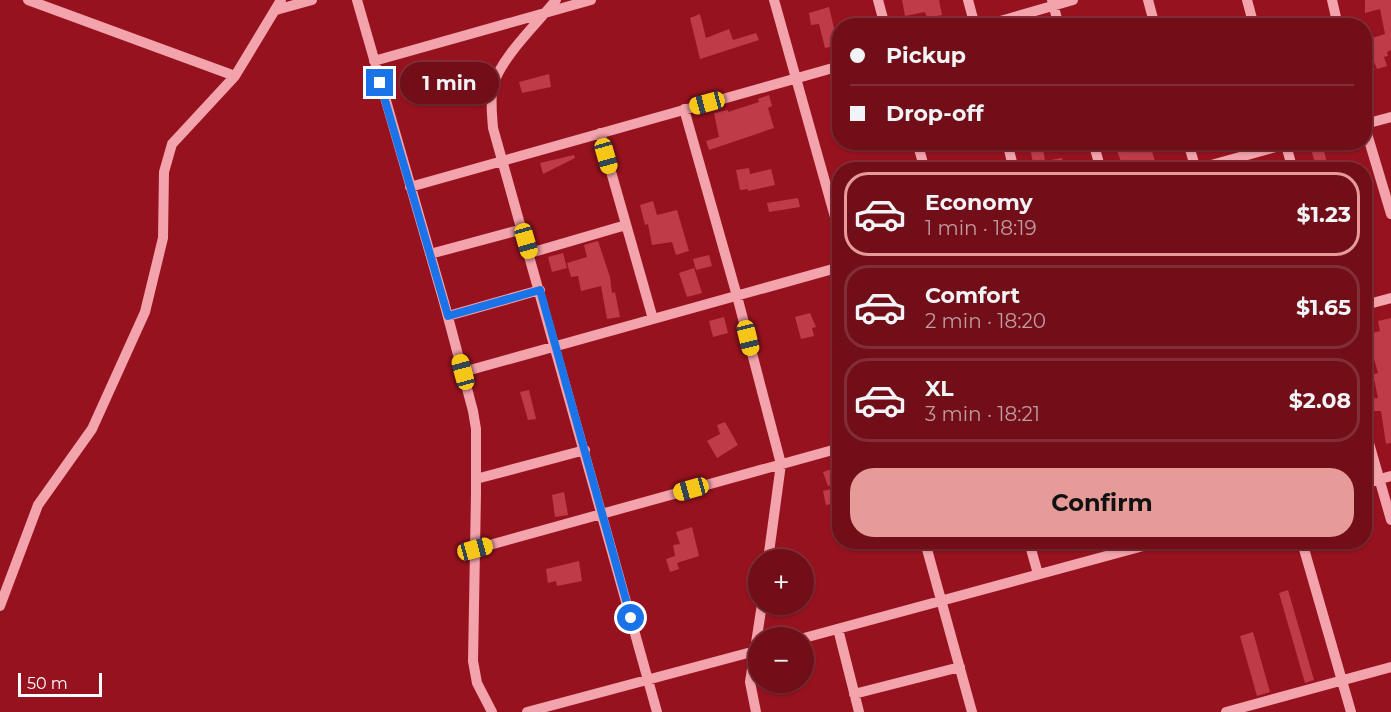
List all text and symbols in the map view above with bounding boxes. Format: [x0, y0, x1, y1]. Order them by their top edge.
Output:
text: Pickup [886, 42, 966, 69]
callout: 1 min [401, 62, 500, 104]
route end [366, 69, 393, 96]
text: 1 min [422, 71, 477, 95]
car [687, 90, 727, 116]
text: Drop-off [886, 100, 984, 127]
car [592, 136, 620, 176]
icon: car [853, 187, 907, 241]
text: Economy [925, 189, 1033, 216]
text: $1.23 [1297, 201, 1351, 228]
text: 1 min · 18:19 [925, 216, 1037, 240]
car [512, 221, 540, 261]
icon: car [853, 280, 907, 334]
text: Comfort [925, 282, 1020, 309]
text: $1.65 [1296, 294, 1351, 321]
text: 2 min · 18:20 [925, 309, 1046, 333]
car [735, 318, 761, 358]
car [450, 352, 476, 392]
icon: car [853, 373, 907, 427]
text: XL [925, 375, 954, 402]
text: $2.08 [1289, 387, 1351, 414]
text: 3 min · 18:21 [925, 402, 1040, 426]
button: Confirm [850, 468, 1354, 537]
car [671, 475, 711, 503]
car [455, 536, 495, 562]
map controls [748, 549, 814, 693]
button: + [748, 549, 814, 615]
route start [617, 604, 644, 631]
button: − [748, 627, 814, 693]
scale bar [18, 670, 102, 698]
text: 50 m [27, 674, 68, 693]

